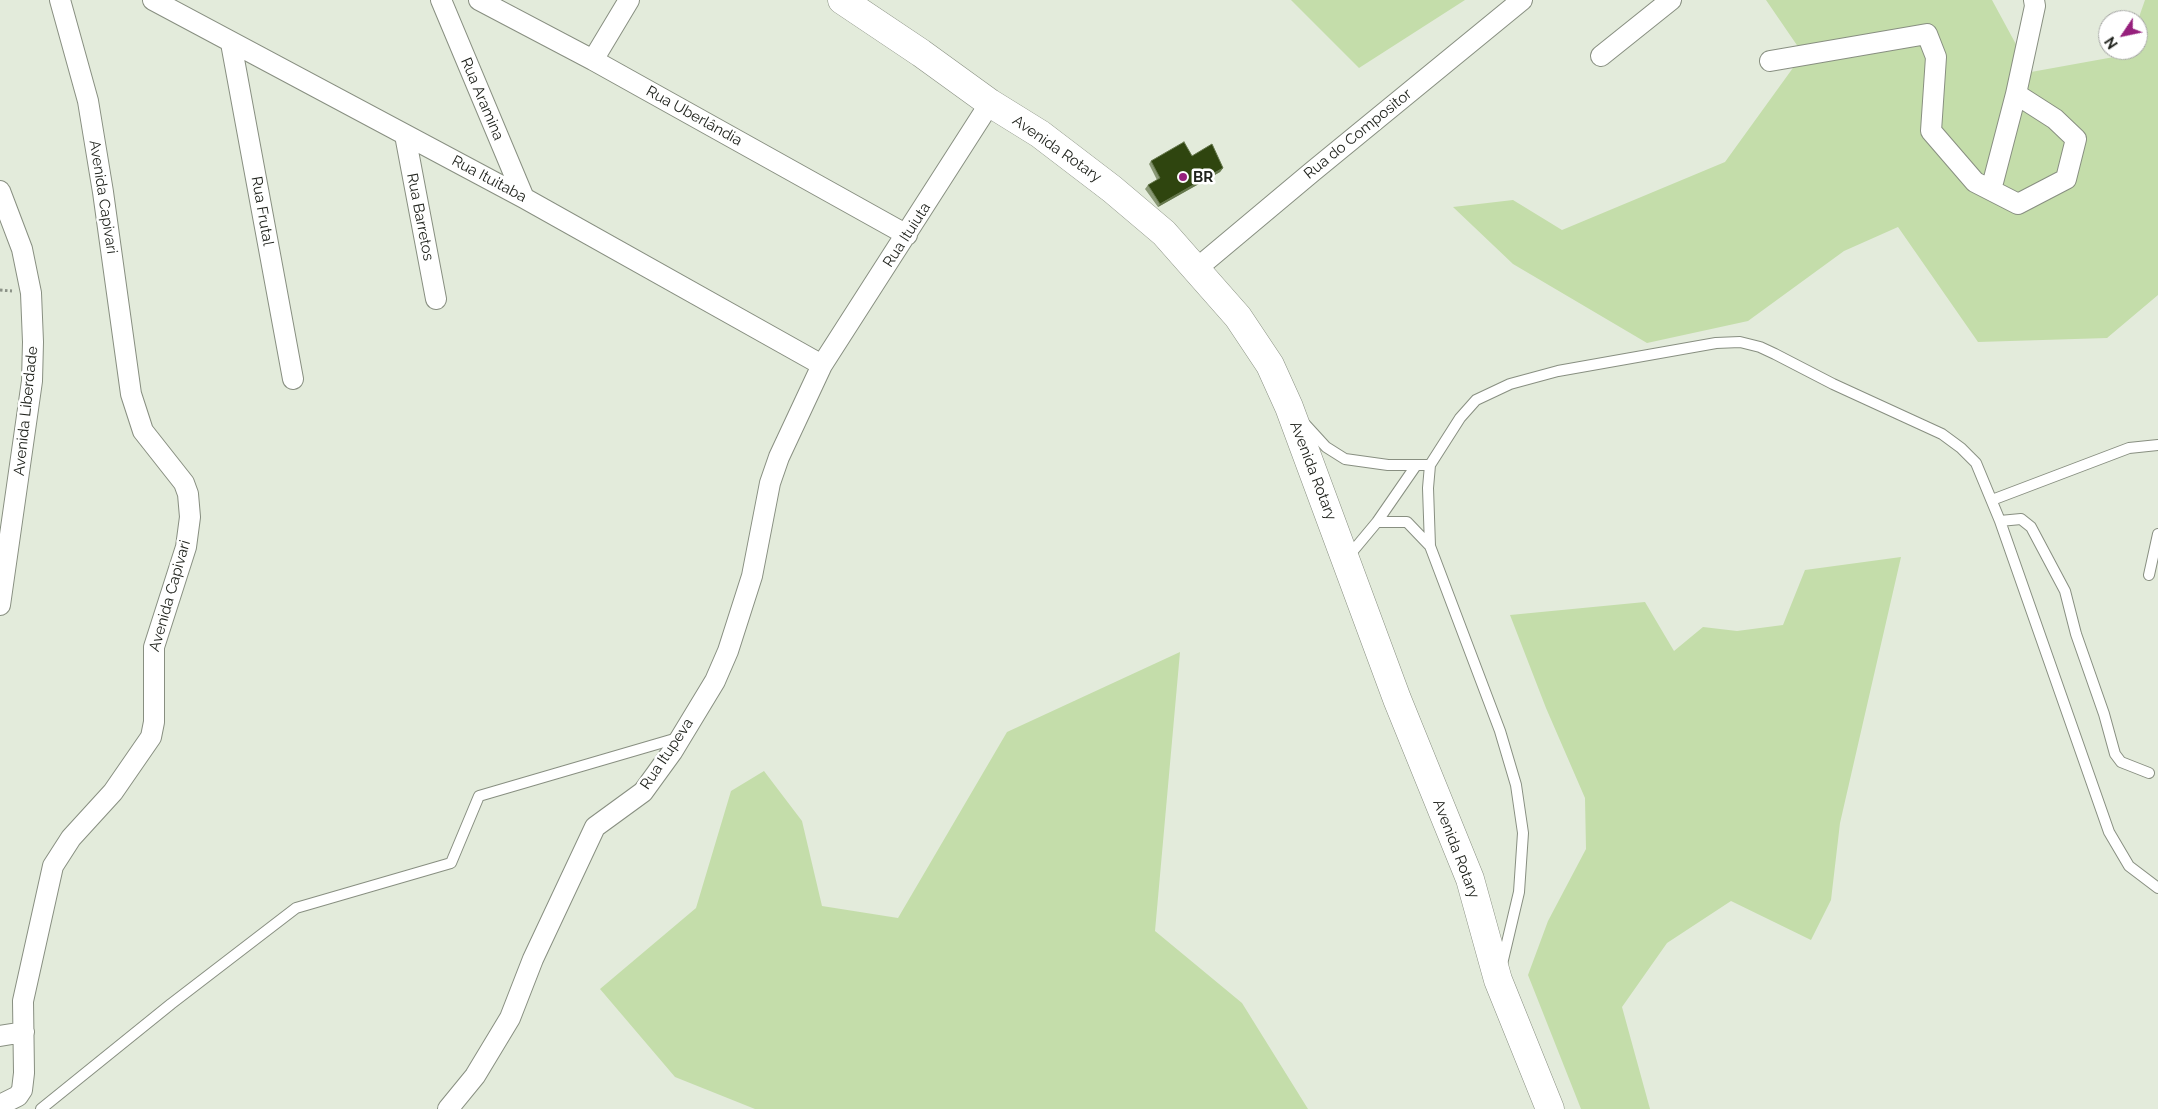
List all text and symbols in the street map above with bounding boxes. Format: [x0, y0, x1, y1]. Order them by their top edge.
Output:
north arrow [2098, 10, 2148, 60]
text: N [2102, 34, 2121, 52]
street label: Rua Aramina [457, 55, 507, 143]
street label: Rua Uberlândia [643, 82, 745, 150]
street label: Rua do Compositor [1300, 85, 1416, 183]
street label: Avenida Rotary [1009, 112, 1105, 186]
street label: Avenida Capivari [85, 139, 121, 255]
street label: Rua Ituitaba [449, 152, 529, 206]
place label: BR [1193, 168, 1213, 186]
marker: BR [1177, 171, 1189, 183]
street label: Rua Barretos [403, 172, 437, 262]
street label: Rua Frutal [247, 175, 277, 247]
street label: Rua Ituiuta [879, 199, 935, 271]
street label: Avenida Liberdade [10, 345, 42, 477]
street label: Avenida Rotary [1286, 419, 1340, 523]
street label: Avenida Capivari [145, 538, 195, 654]
street label: Rua Itupeva [637, 715, 697, 793]
street label: Avenida Rotary [1429, 797, 1483, 901]

